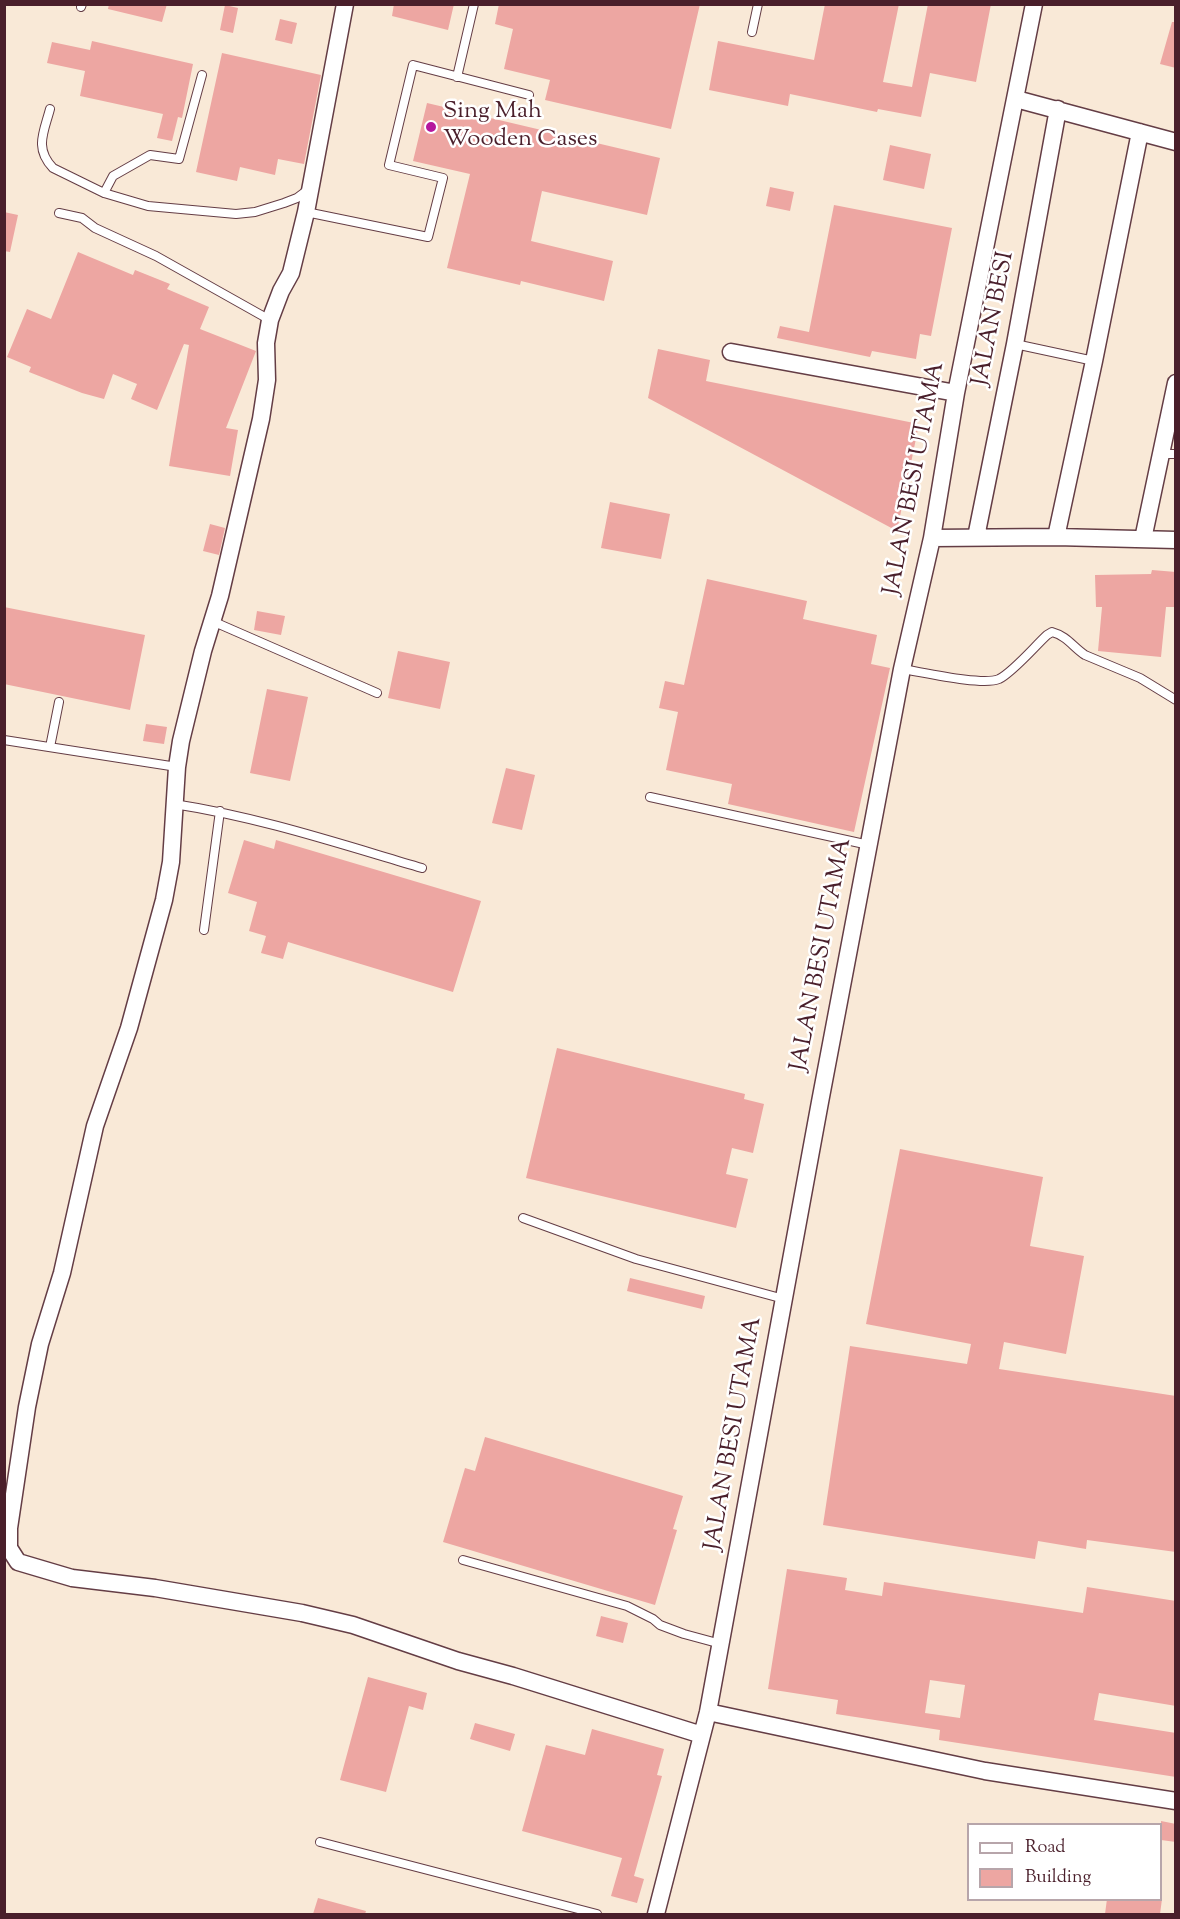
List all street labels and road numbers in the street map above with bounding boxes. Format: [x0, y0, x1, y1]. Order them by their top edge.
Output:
street label: JALAN BESI [968, 249, 1022, 389]
street label: JALAN BESI UTAMA [879, 360, 953, 598]
street label: JALAN BESI UTAMA [786, 836, 860, 1074]
street label: JALAN BESI UTAMA [700, 1315, 770, 1553]

